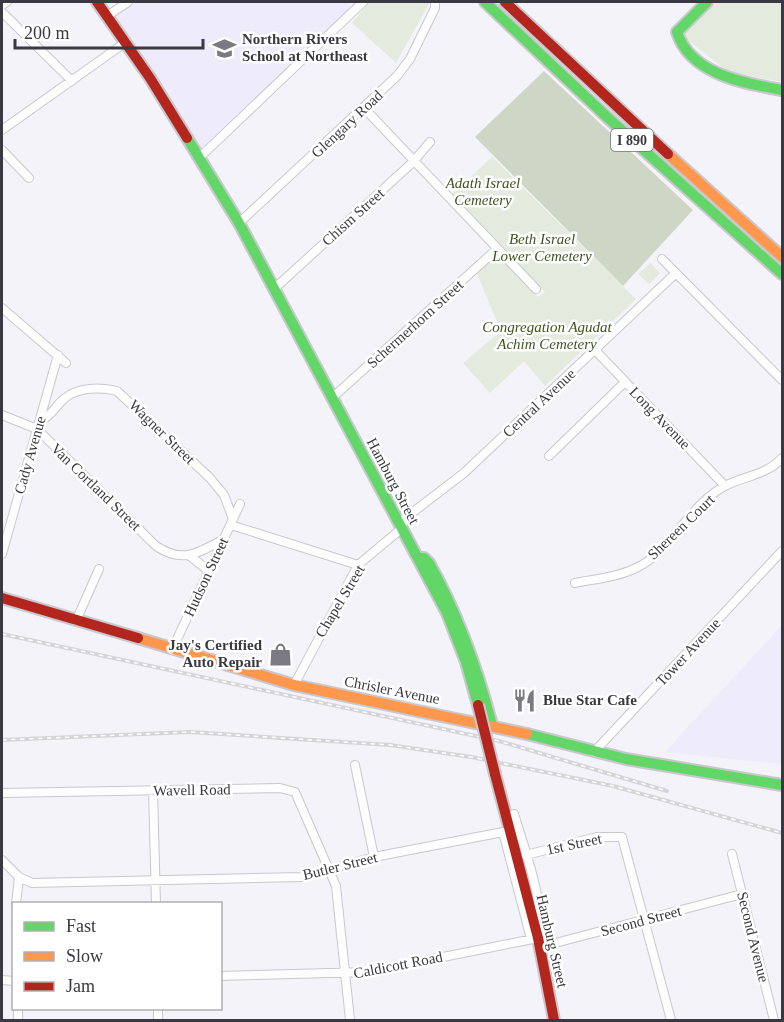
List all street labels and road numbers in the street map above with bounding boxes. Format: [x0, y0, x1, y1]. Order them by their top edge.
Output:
street label: Glengary Road [308, 87, 386, 161]
road number: I 890 [611, 129, 653, 151]
street label: Chism Street [319, 184, 388, 249]
street label: Schermerhorn Street [364, 276, 467, 371]
street label: Central Avenue [500, 365, 579, 440]
street label: Long Avenue [626, 384, 694, 453]
street label: Wagner Street [126, 397, 199, 468]
street label: Cady Avenue [11, 414, 49, 496]
street label: Hamburg Street [364, 435, 423, 527]
street label: Van Cortland Street [48, 440, 145, 534]
street label: Shereen Court [644, 491, 718, 563]
street label: Hudson Street [181, 534, 232, 619]
street label: Chapel Street [312, 561, 368, 640]
street label: Tower Avenue [653, 615, 724, 689]
street label: Chrisler Avenue [343, 673, 441, 707]
street label: Wavell Road [153, 781, 231, 799]
street label: 1st Street [545, 830, 604, 858]
street label: Butler Street [301, 849, 380, 883]
street label: Second Avenue [734, 890, 772, 984]
street label: Hamburg Street [534, 893, 571, 990]
street label: Second Street [599, 902, 684, 939]
street label: Caldicott Road [352, 948, 444, 981]

